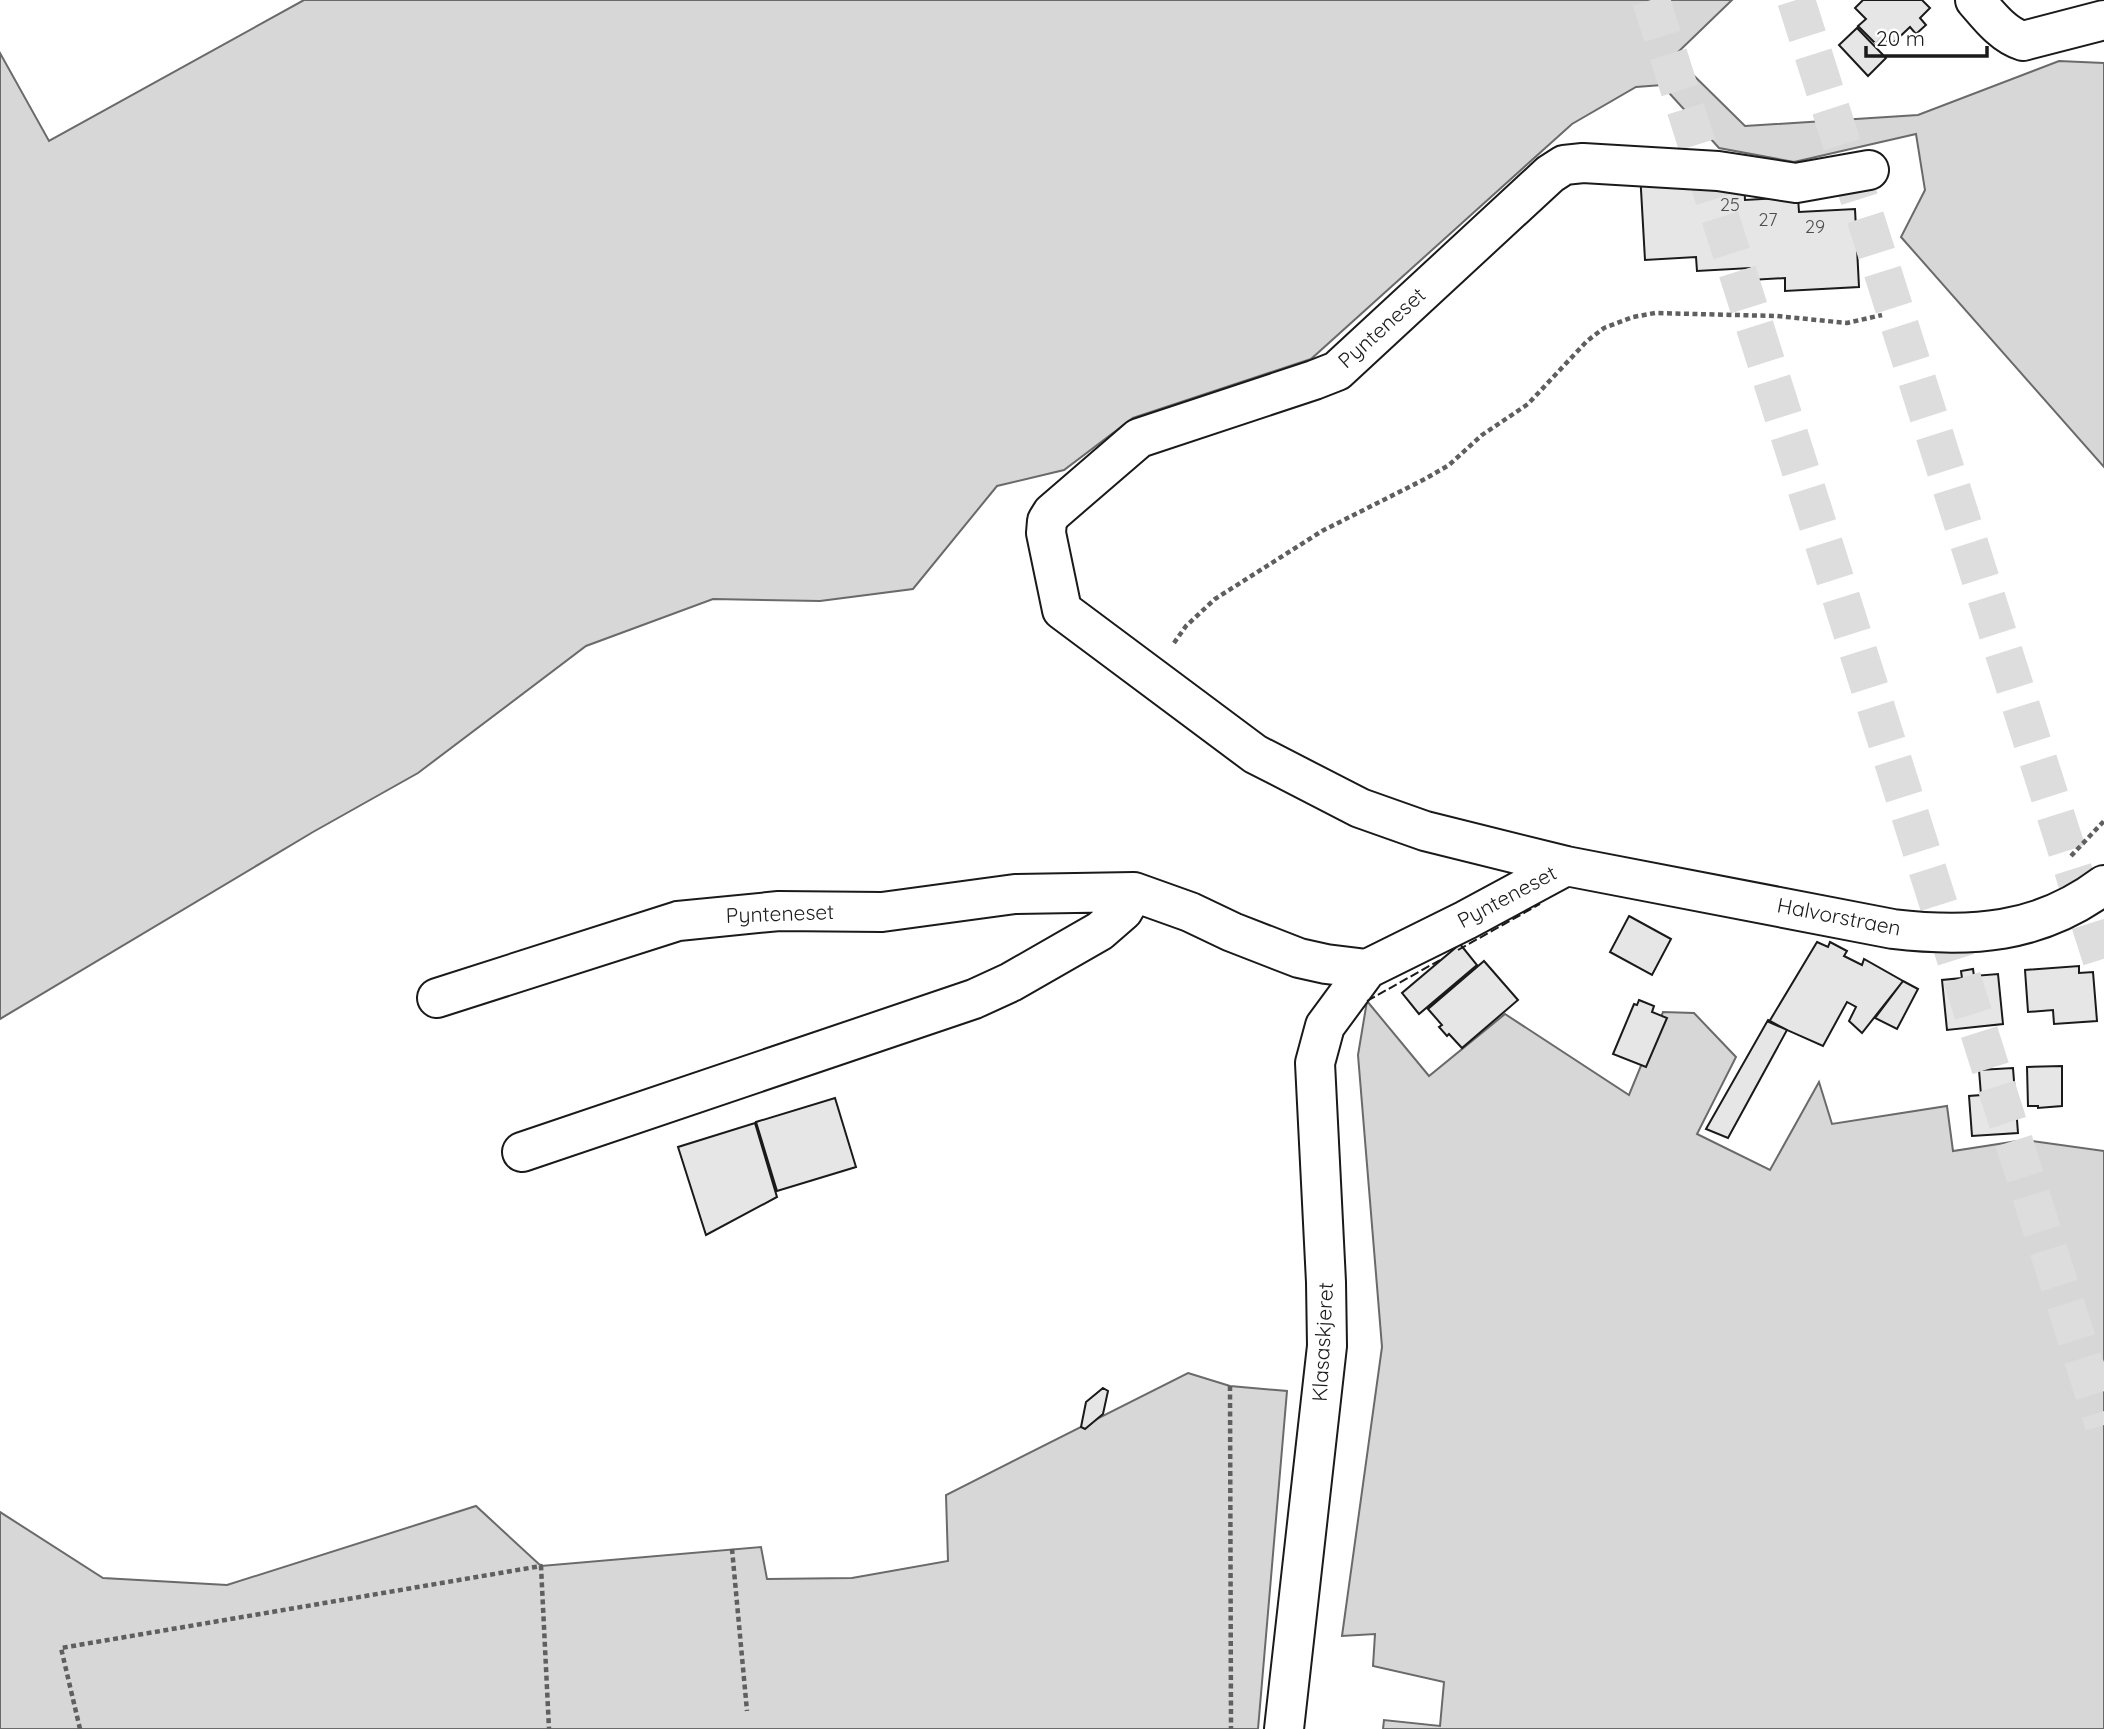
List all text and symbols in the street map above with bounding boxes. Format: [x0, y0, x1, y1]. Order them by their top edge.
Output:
scale bar [1866, 14, 1987, 58]
text: 20 m [1876, 25, 1925, 51]
house number: 25 [1720, 193, 1740, 216]
house number: 27 [1759, 208, 1777, 231]
house number: 29 [1805, 215, 1825, 238]
street label: Pynteneset [1332, 281, 1430, 373]
street label: Pynteneset [1453, 859, 1561, 933]
street label: Halvorstraen [1775, 891, 1903, 941]
street label: Pynteneset [725, 898, 835, 928]
street label: Klasaskjeret [1306, 1282, 1338, 1402]

